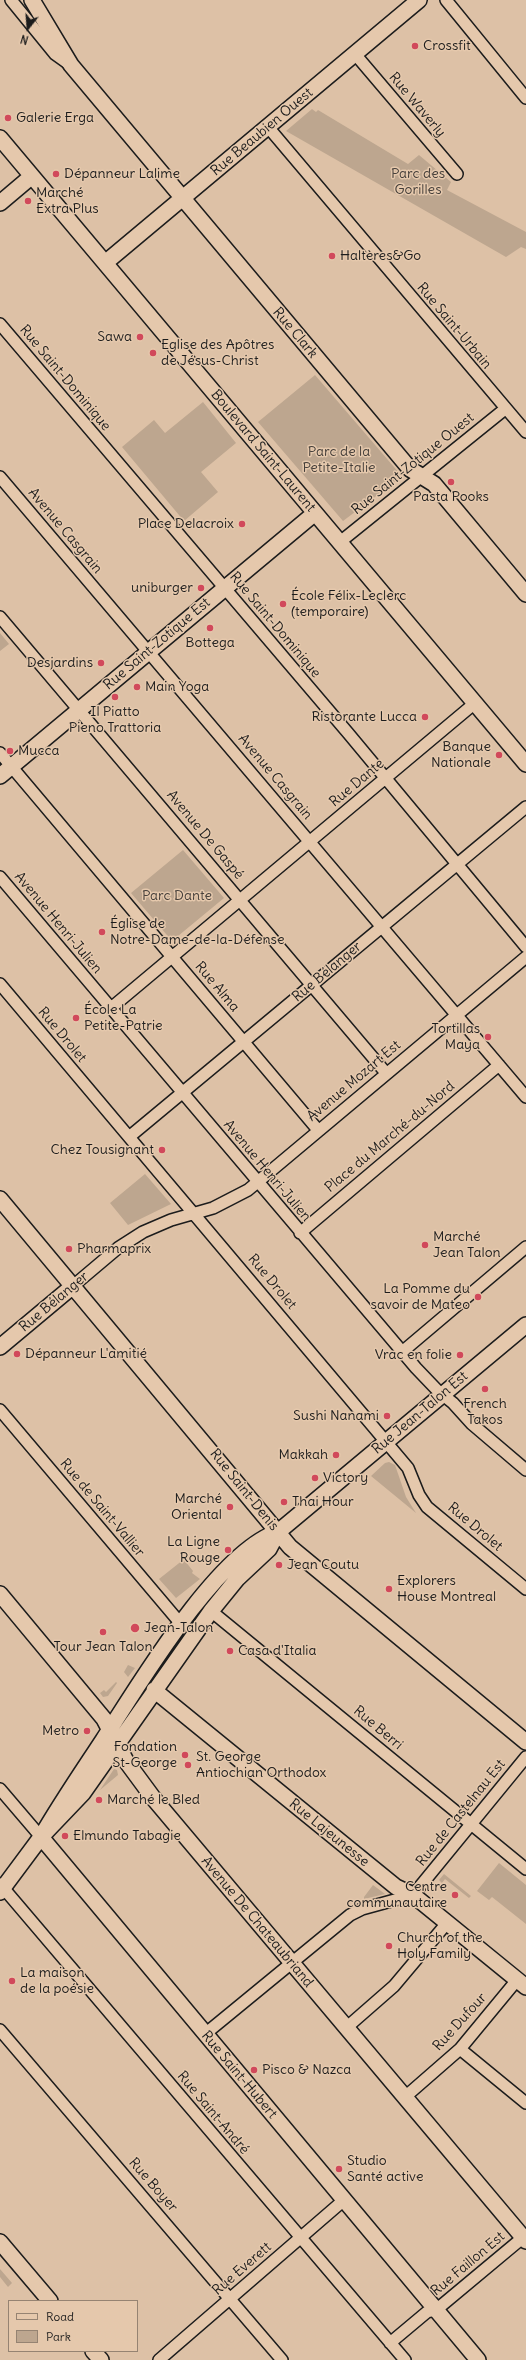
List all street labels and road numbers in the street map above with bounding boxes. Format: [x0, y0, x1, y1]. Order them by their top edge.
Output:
street label: Rue Waverly [385, 69, 449, 141]
street label: Rue Beaubien Ouest [208, 84, 316, 180]
street label: Rue Saint-Urbain [413, 280, 495, 372]
street label: Rue Clark [269, 304, 321, 362]
street label: Rue Saint-Dominique [16, 322, 114, 434]
street label: Boulevard Saint-Laurent [207, 387, 319, 515]
street label: Rue Saint-Zotique Ouest [349, 410, 477, 518]
street label: Avenue Casgrain [24, 485, 106, 577]
street label: Rue Saint-Dominique [226, 569, 324, 681]
street label: Rue Saint-Zotique Est [100, 594, 214, 694]
street label: Avenue Casgrain [234, 731, 316, 823]
street label: Rue Dante [326, 755, 388, 811]
street label: Avenue De Gaspé [163, 787, 247, 883]
street label: Avenue Henri-Julien [11, 869, 105, 977]
street label: Rue Bélanger [289, 938, 365, 1006]
street label: Rue Alma [191, 959, 243, 1015]
street label: Rue Drolet [34, 1004, 90, 1066]
street label: Avenue Mozart Est [304, 1037, 404, 1125]
street label: Place du Marché-du-Nord [322, 1078, 458, 1196]
street label: Avenue Henri-Julien [220, 1117, 314, 1225]
street label: Rue Drolet [244, 1251, 300, 1313]
street label: Rue Bélanger [16, 1268, 92, 1336]
street label: Rue Jean-Talon Est [369, 1368, 471, 1458]
street label: Rue Saint-Denis [206, 1446, 282, 1534]
street label: Rue de Saint-Vallier [56, 1456, 148, 1560]
street label: Rue Drolet [444, 1499, 506, 1555]
street label: Rue Berri [350, 1703, 406, 1753]
street label: Rue de Castelnau Est [413, 1756, 509, 1870]
street label: Rue Lajeunesse [286, 1796, 372, 1870]
street label: Avenue De Chateaubriand [197, 1853, 317, 1991]
street label: Rue Dufour [430, 1990, 490, 2054]
street label: Rue Saint-Hubert [198, 2028, 280, 2122]
street label: Rue Saint-André [173, 2068, 253, 2158]
street label: Rue Boyer [125, 2155, 181, 2215]
street label: Rue Faillon Est [428, 2228, 508, 2300]
street label: Rue Everett [209, 2239, 275, 2299]

